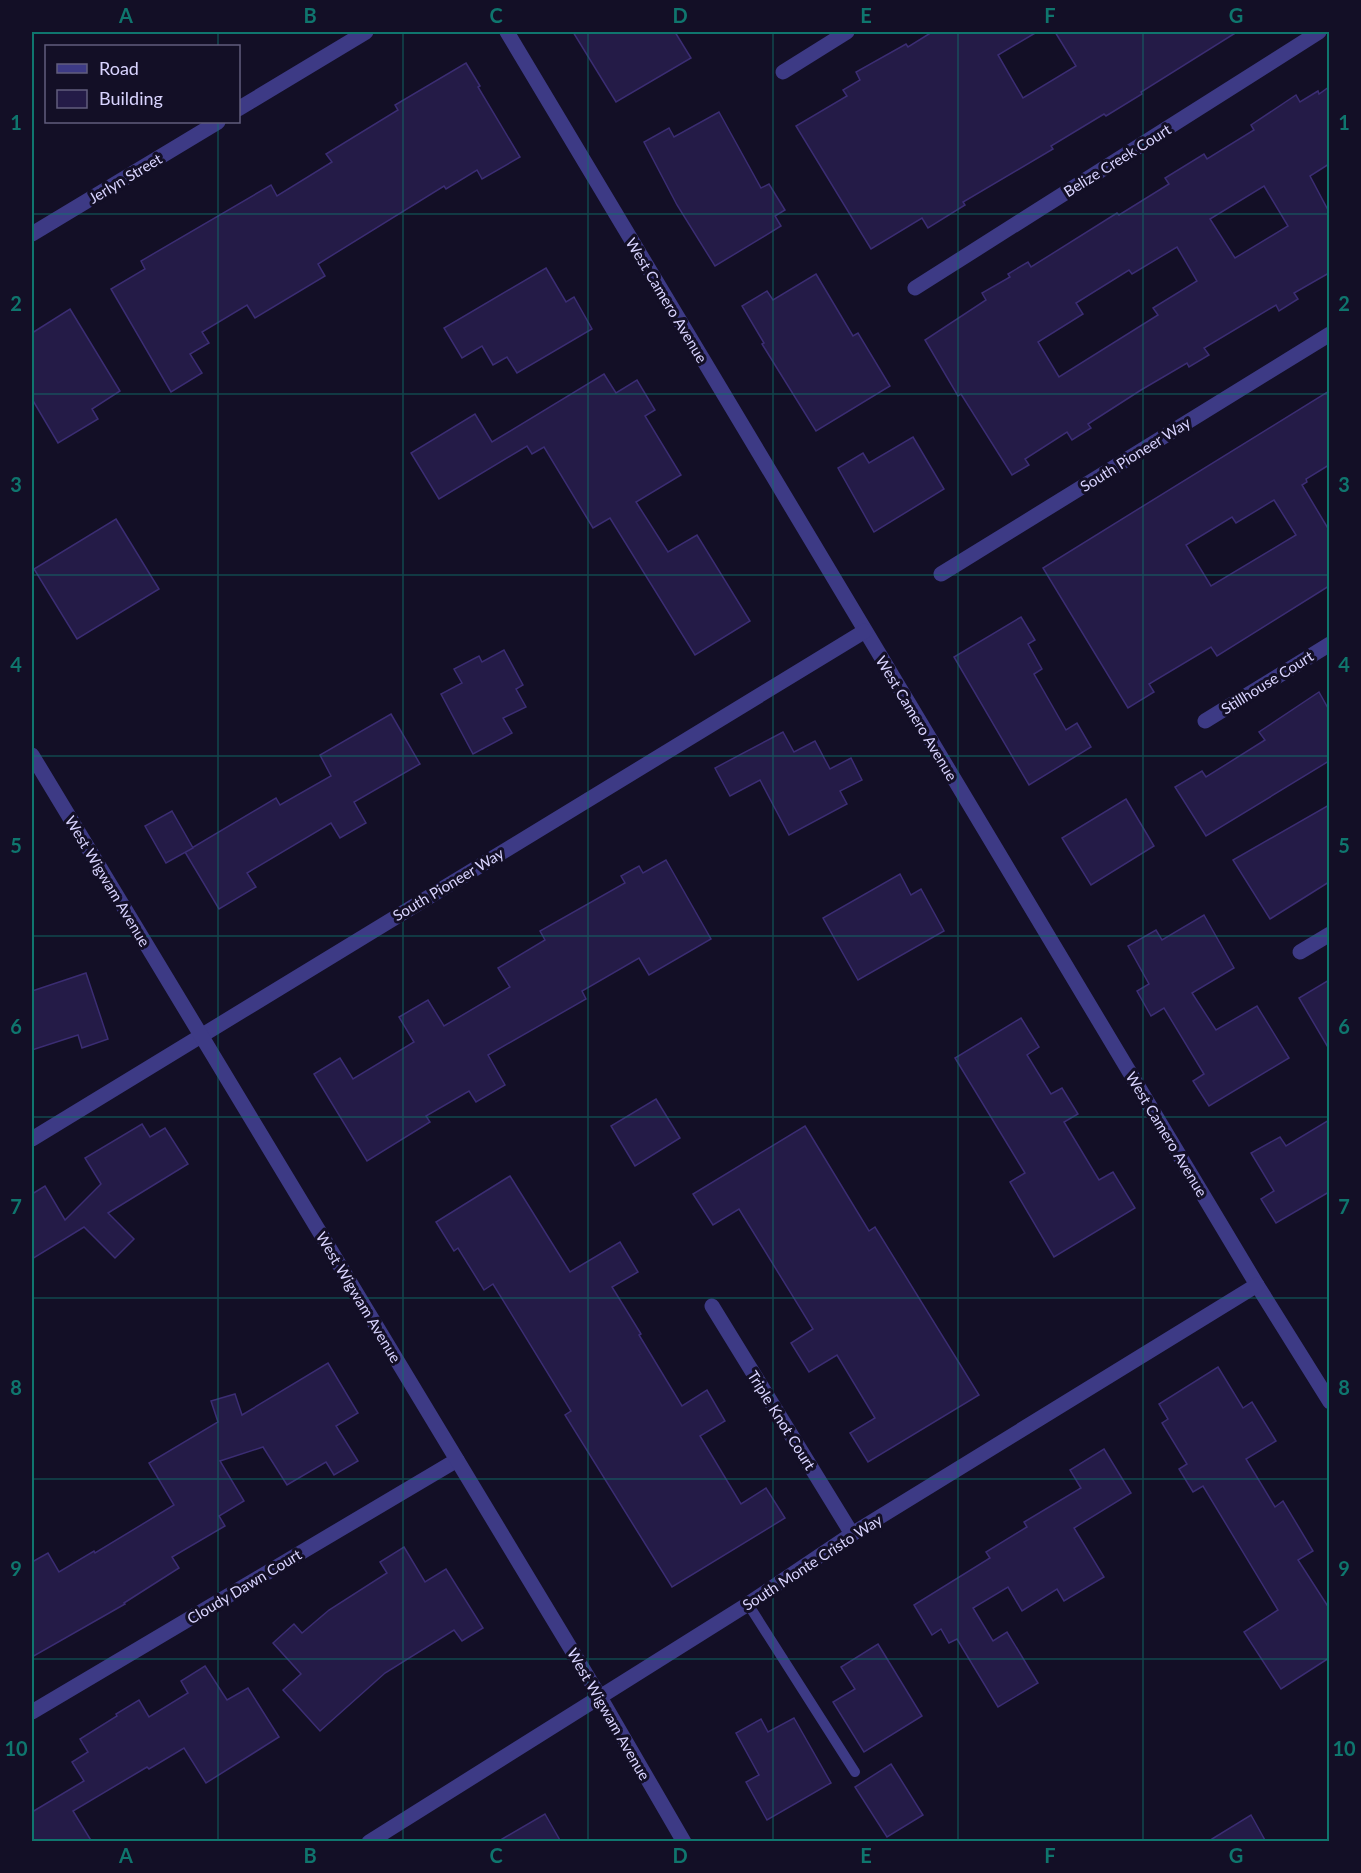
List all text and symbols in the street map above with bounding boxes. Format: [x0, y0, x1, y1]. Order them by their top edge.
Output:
text: A [118, 3, 133, 27]
text: B [303, 3, 317, 27]
text: C [489, 3, 503, 27]
text: D [672, 3, 688, 27]
text: E [860, 3, 872, 27]
text: F [1044, 3, 1056, 27]
text: G [1229, 3, 1243, 27]
legend [45, 45, 240, 123]
text: Road [99, 57, 139, 79]
text: Building [99, 87, 163, 109]
text: 1 [10, 110, 22, 134]
text: 1 [1338, 110, 1350, 134]
street label: Belize Creek Court [1060, 119, 1174, 200]
street label: Jerlyn Street [85, 149, 165, 207]
street label: West Camero Avenue [623, 234, 712, 366]
text: 2 [10, 291, 22, 315]
text: 2 [1338, 291, 1350, 315]
street label: South Pioneer Way [1077, 413, 1194, 495]
text: 3 [10, 472, 22, 496]
text: 3 [1338, 472, 1350, 496]
street label: Stillhouse Court [1218, 646, 1317, 718]
text: 4 [10, 652, 22, 676]
street label: West Camero Avenue [873, 652, 962, 784]
text: 4 [1338, 652, 1350, 676]
street label: West Wigwam Avenue [62, 812, 154, 950]
text: 5 [10, 833, 22, 857]
text: 5 [1338, 833, 1350, 857]
street label: South Pioneer Way [389, 844, 507, 924]
text: 6 [10, 1014, 22, 1038]
text: 6 [1338, 1014, 1350, 1038]
street label: West Camero Avenue [1123, 1068, 1212, 1200]
text: 7 [10, 1194, 22, 1218]
text: 7 [1338, 1194, 1350, 1218]
street label: West Wigwam Avenue [313, 1228, 405, 1366]
street label: Triple Knot Court [744, 1367, 820, 1473]
text: 8 [10, 1375, 22, 1399]
text: 8 [1338, 1375, 1350, 1399]
street label: South Monte Cristo Way [739, 1510, 885, 1614]
street label: Cloudy Dawn Court [184, 1544, 305, 1627]
text: 9 [10, 1556, 22, 1580]
text: 9 [1338, 1556, 1350, 1580]
street label: West Wigwam Avenue [564, 1645, 654, 1783]
text: 10 [4, 1736, 28, 1760]
text: 10 [1332, 1736, 1356, 1760]
text: A [118, 1843, 133, 1867]
text: B [303, 1843, 317, 1867]
text: C [489, 1843, 503, 1867]
text: D [672, 1843, 688, 1867]
text: E [860, 1843, 872, 1867]
text: F [1044, 1843, 1056, 1867]
text: G [1229, 1843, 1243, 1867]

